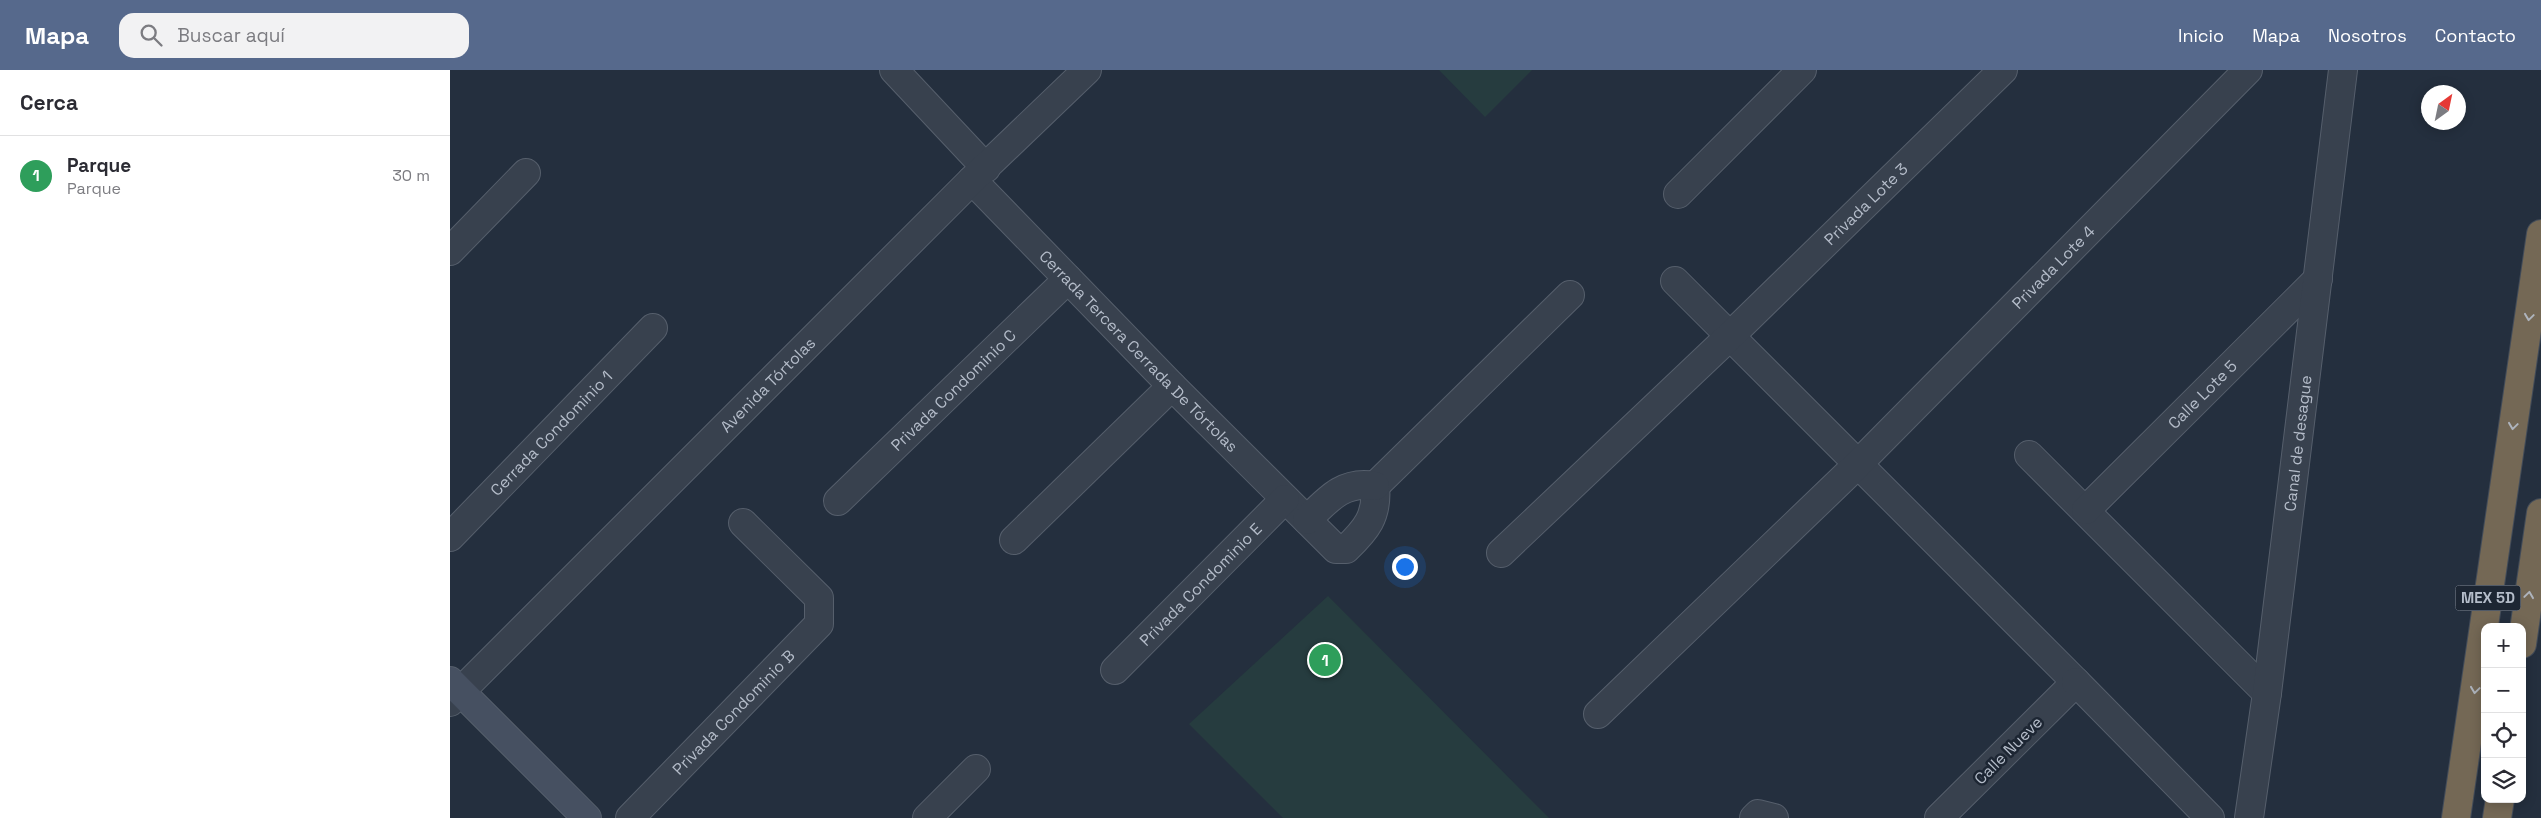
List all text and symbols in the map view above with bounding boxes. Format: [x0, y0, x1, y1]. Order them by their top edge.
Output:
search box [119, 13, 469, 58]
text: Mapa [25, 20, 89, 51]
icon: search [137, 21, 165, 49]
text: Buscar aquí [177, 23, 285, 48]
text: Inicio [2178, 24, 2224, 47]
text: Mapa [2252, 24, 2300, 47]
text: Nosotros [2328, 24, 2407, 47]
text: Contacto [2435, 24, 2516, 47]
north arrow [2421, 85, 2466, 130]
text: Cerca [20, 89, 78, 116]
text: Parque [67, 153, 131, 178]
street label: Privada Lote 3 [1820, 158, 1913, 250]
text: 1 [32, 165, 40, 186]
text: 30 m [392, 165, 430, 186]
text: Parque [67, 178, 121, 199]
street label: Privada Lote 4 [2007, 221, 2099, 314]
street label: Cerrada Tercera Cerrada De Tórtolas [1035, 246, 1243, 457]
one-way arrow [2524, 313, 2535, 321]
street label: Privada Condominio C [886, 325, 1021, 456]
street label: Avenida Tórtolas [716, 333, 820, 437]
street label: Calle Lote 5 [2163, 356, 2242, 434]
street label: Cerrada Condominio 1 [486, 366, 617, 500]
street label: Canal de desague [2279, 374, 2317, 513]
one-way arrow [2508, 422, 2519, 430]
street label: Privada Condominio E [1135, 519, 1266, 651]
your location [1392, 554, 1418, 580]
road number: MEX 5D [2456, 586, 2520, 610]
one-way arrow [2523, 591, 2534, 599]
map controls [2481, 623, 2526, 803]
button: + [2481, 623, 2526, 668]
pin: 1 [1309, 641, 1341, 679]
street label: Privada Condominio B [668, 645, 799, 779]
button: − [2481, 668, 2526, 713]
one-way arrow [2470, 686, 2480, 695]
street label: Calle Nueve [1970, 712, 2047, 789]
button: locate [2481, 713, 2526, 758]
button: layers [2481, 758, 2526, 803]

